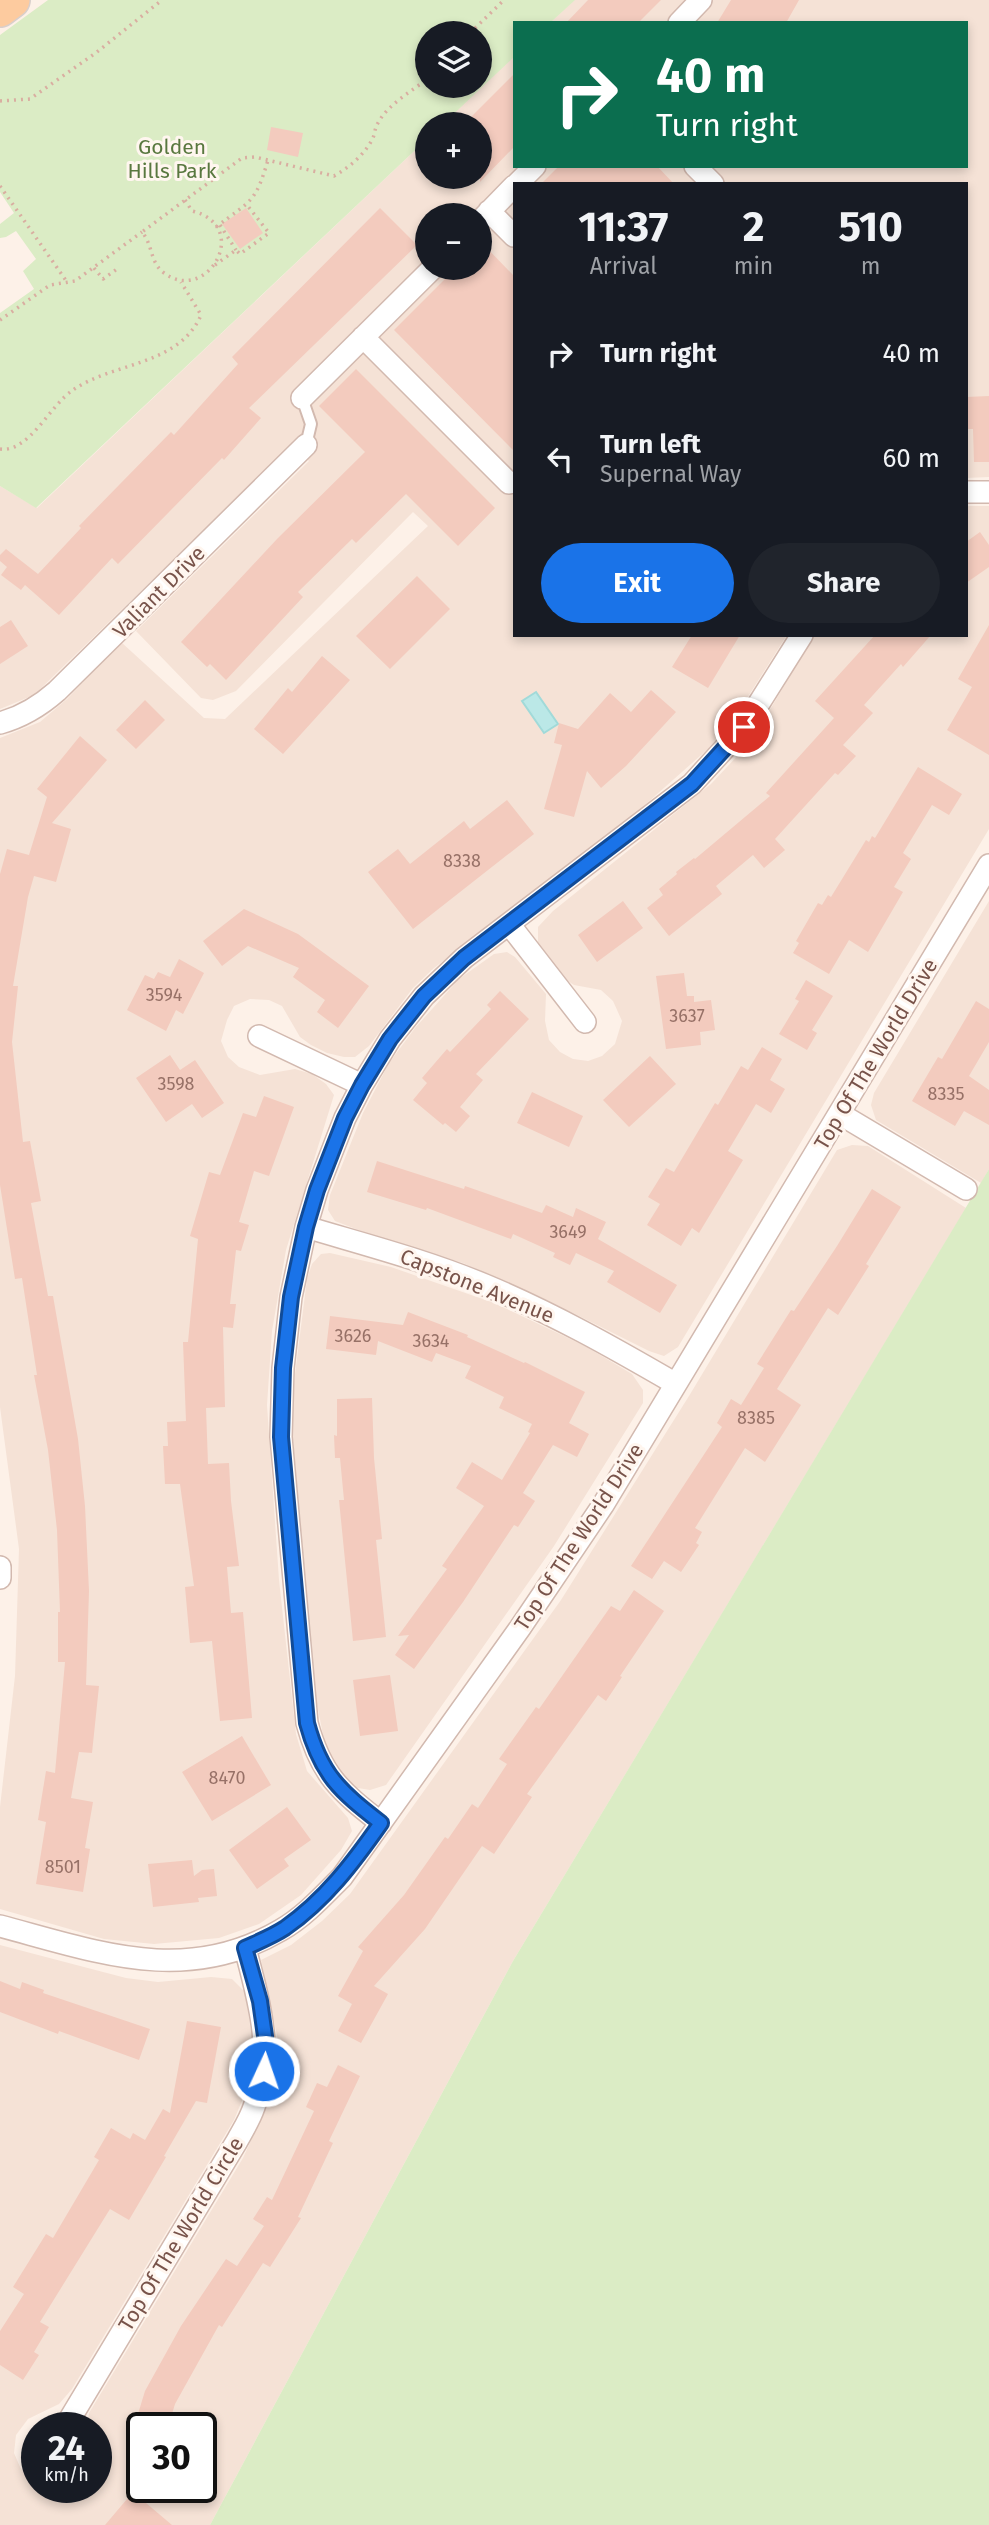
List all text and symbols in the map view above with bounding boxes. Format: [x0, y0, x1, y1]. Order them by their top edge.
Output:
map controls [415, 21, 492, 280]
button: layers [415, 21, 492, 98]
text: 40 m [656, 46, 765, 105]
icon: right [541, 49, 632, 140]
text: Turn right [656, 106, 798, 144]
button: + [415, 112, 492, 189]
park label: Golden Hills Park [127, 134, 217, 184]
text: 11:37 [578, 202, 668, 252]
text: 2 [743, 202, 764, 252]
text: 510 [839, 202, 903, 252]
button: − [415, 203, 492, 280]
text: Arrival [590, 252, 657, 280]
text: min [734, 252, 773, 280]
text: m [861, 252, 881, 280]
icon: right [541, 335, 579, 373]
text: Turn right [600, 338, 717, 369]
text: 40 m [882, 338, 940, 369]
text: Turn left [600, 429, 701, 460]
icon: left [541, 440, 579, 478]
text: 60 m [882, 443, 940, 474]
text: Supernal Way [600, 460, 741, 488]
street label: Valiant Drive [107, 540, 211, 644]
button: Exit [541, 543, 734, 623]
button: Share [748, 543, 940, 623]
pin [714, 697, 774, 757]
icon: arrive [725, 708, 763, 746]
house number: 8338 [443, 850, 481, 872]
street label: Top Of The World Drive [809, 954, 943, 1154]
house number: 3594 [146, 984, 183, 1006]
house number: 3637 [669, 1005, 705, 1027]
house number: 3598 [157, 1073, 195, 1095]
house number: 8335 [928, 1083, 964, 1105]
house number: 3649 [549, 1221, 587, 1243]
street label: Capstone Avenue [396, 1243, 558, 1329]
house number: 3626 [335, 1325, 371, 1347]
house number: 3634 [413, 1330, 450, 1352]
house number: 8385 [737, 1407, 775, 1429]
street label: Top Of The World Drive [509, 1438, 649, 1636]
house number: 8470 [209, 1767, 245, 1789]
house number: 8501 [45, 1856, 81, 1878]
position arrow [227, 2034, 301, 2108]
street label: Top Of The World Circle [113, 2132, 249, 2336]
speed limit sign: 30 [126, 2412, 217, 2503]
text: 24 [48, 2427, 85, 2469]
text: km/h [44, 2464, 89, 2486]

